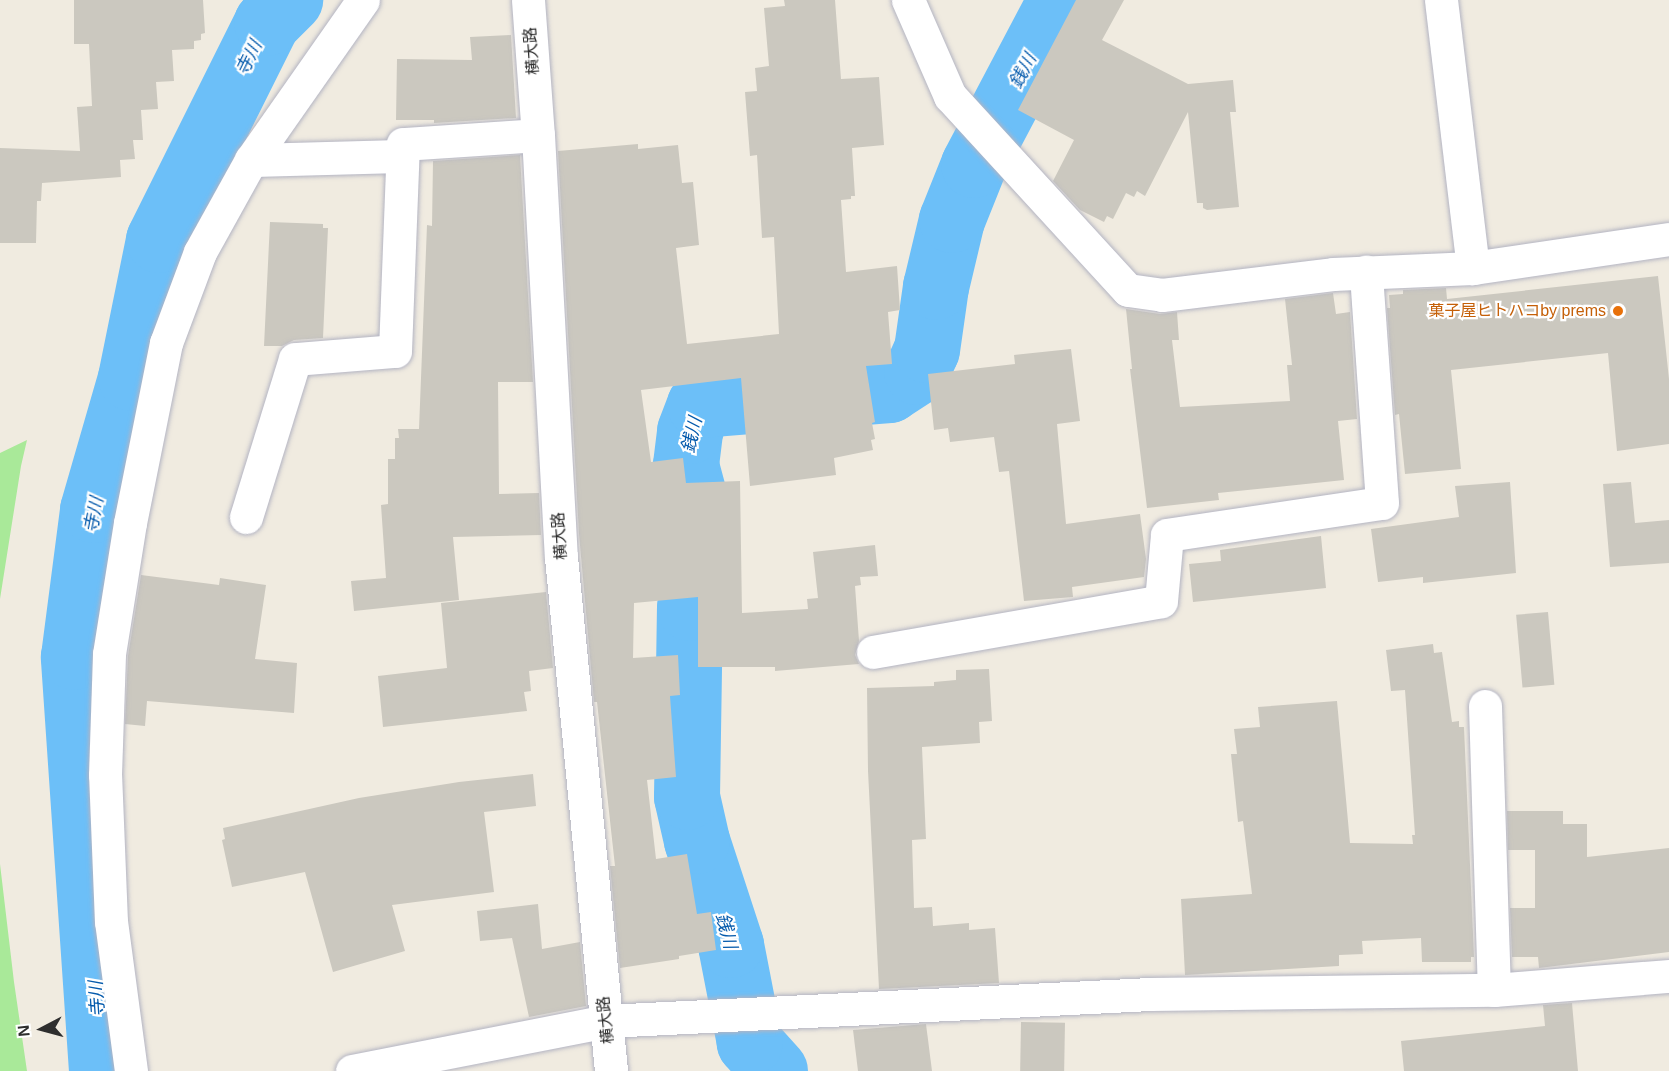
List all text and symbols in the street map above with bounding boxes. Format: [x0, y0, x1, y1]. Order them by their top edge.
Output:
street label: 横大路 [521, 26, 543, 76]
water label: 寺川 [231, 37, 267, 79]
water label: 銭川 [1005, 50, 1041, 92]
place label: 菓子屋ヒトハコby prems [1428, 301, 1606, 321]
marker: 菓子屋ヒトハコby prems [1611, 304, 1625, 318]
water label: 銭川 [677, 415, 707, 455]
water label: 寺川 [80, 495, 108, 535]
street label: 横大路 [549, 511, 571, 561]
water label: 銭川 [711, 911, 741, 951]
water label: 寺川 [85, 980, 109, 1018]
street label: 横大路 [594, 995, 618, 1045]
north arrow [12, 999, 72, 1059]
text: N [15, 1024, 33, 1038]

